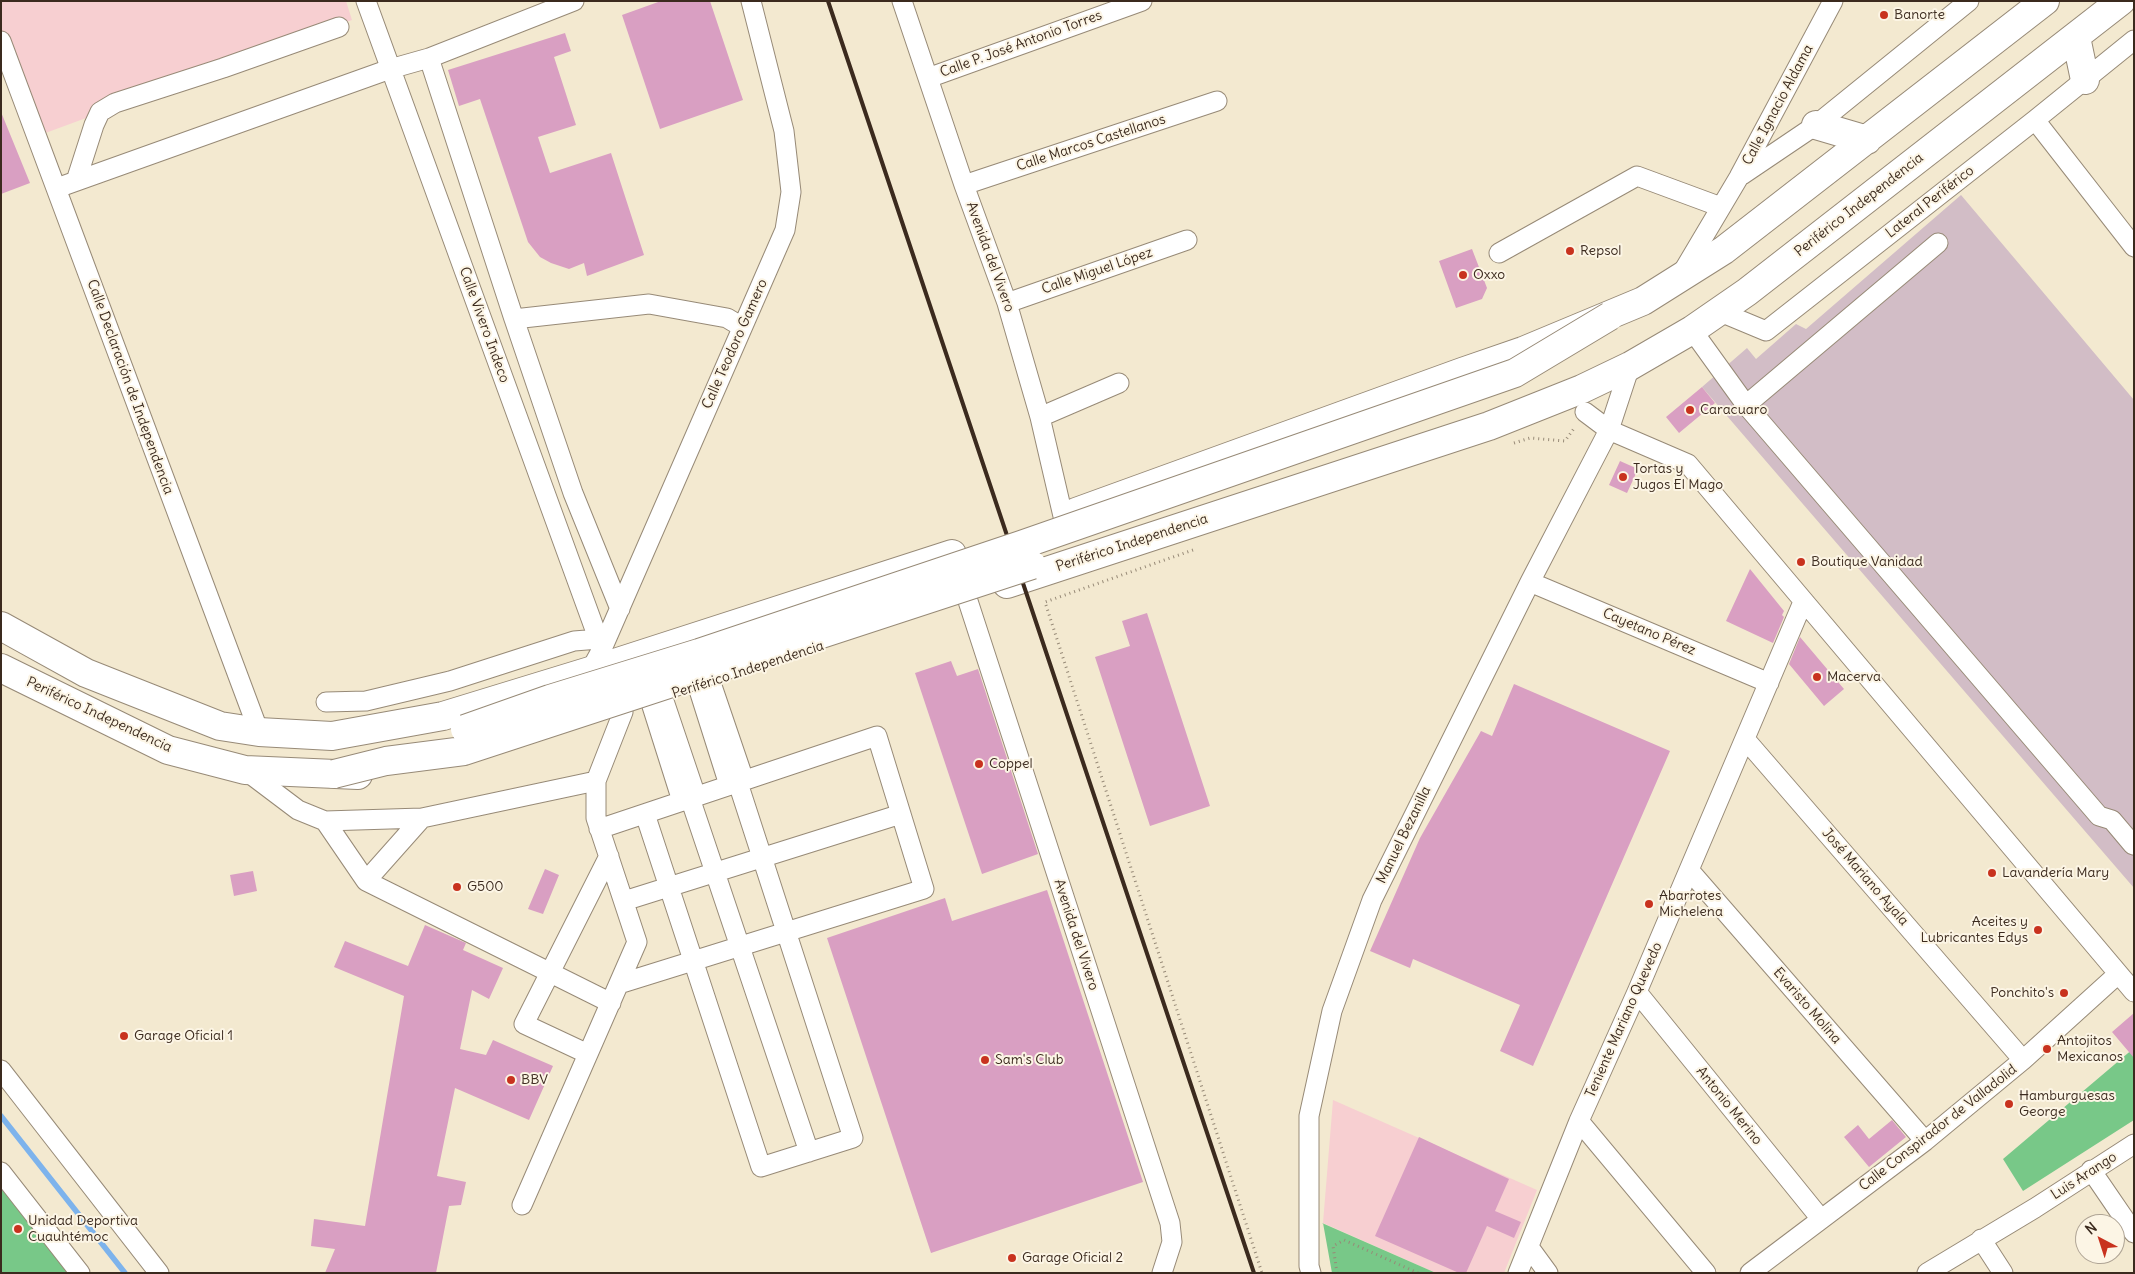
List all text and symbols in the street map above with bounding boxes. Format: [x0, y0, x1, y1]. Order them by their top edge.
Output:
street label: Calle P. José Antonio Torres [938, 7, 1104, 81]
place label: Banorte [1894, 7, 1945, 23]
marker: Banorte [1878, 9, 1890, 21]
street label: Calle Ignacio Aldama [1739, 42, 1817, 168]
street label: Calle Marcos Castellanos [1014, 111, 1168, 175]
street label: Periférico Independencia [1791, 150, 1927, 260]
street label: Lateral Periférico [1883, 162, 1977, 242]
street label: Avenida del Vivero [962, 200, 1018, 314]
place label: Repsol [1580, 243, 1622, 259]
street label: Calle Miguel López [1039, 244, 1155, 298]
marker: Repsol [1564, 245, 1576, 257]
street label: Calle Vivero Indeco [455, 265, 513, 385]
place label: Oxxo [1473, 267, 1505, 283]
marker: Oxxo [1457, 269, 1469, 281]
street label: Calle Declaración de Independencia [83, 277, 177, 497]
street label: Calle Teodoro Gamero [699, 277, 771, 411]
place label: Caracuaro [1700, 402, 1767, 418]
marker: Caracuaro [1684, 404, 1696, 416]
place label: Tortas y Jugos El Mago [1633, 461, 1723, 494]
marker: Tortas y Jugos El Mago [1617, 471, 1629, 483]
street label: Periférico Independencia [1054, 511, 1210, 575]
place label: Boutique Vanidad [1811, 554, 1923, 570]
marker: Boutique Vanidad [1795, 556, 1807, 568]
street label: Cayetano Pérez [1600, 605, 1698, 659]
street label: Periférico Independencia [670, 638, 826, 702]
place label: Macerva [1827, 669, 1881, 685]
marker: Macerva [1811, 671, 1823, 683]
street label: Periférico Independencia [24, 674, 174, 756]
place label: Coppel [989, 756, 1033, 772]
marker: Coppel [973, 758, 985, 770]
street label: Manuel Bezanilla [1373, 784, 1435, 886]
street label: José Mariano Ayala [1818, 825, 1912, 929]
place label: Lavandería Mary [2002, 865, 2109, 881]
marker: Lavandería Mary [1986, 867, 1998, 879]
street label: Avenida del Vivero [1050, 877, 1102, 993]
place label: G500 [467, 879, 504, 895]
marker: G500 [451, 881, 463, 893]
place label: Abarrotes Michelena [1659, 888, 1723, 920]
marker: Abarrotes Michelena [1643, 898, 1655, 910]
place label: Aceites y Lubricantes Edys [1920, 914, 2028, 946]
marker: Aceites y Lubricantes Edys [2032, 924, 2044, 936]
street label: Teniente Mariano Quevedo [1582, 940, 1666, 1100]
street label: Evaristo Molina [1769, 964, 1845, 1048]
place label: Ponchito's [1990, 985, 2054, 1001]
marker: Ponchito's [2058, 987, 2070, 999]
place label: Garage Oficial 1 [134, 1028, 233, 1044]
marker: Garage Oficial 1 [118, 1030, 130, 1042]
place label: Antojitos Mexicanos [2057, 1033, 2123, 1066]
marker: Antojitos Mexicanos [2041, 1043, 2053, 1055]
place label: Sam's Club [995, 1052, 1063, 1068]
marker: Sam's Club [979, 1054, 991, 1066]
street label: Calle Conspirador de Valladolid [1856, 1061, 2020, 1195]
street label: Antonio Merino [1692, 1064, 1766, 1148]
place label: BBV [521, 1072, 548, 1088]
marker: BBV [505, 1074, 517, 1086]
place label: Hamburguesas George [2019, 1088, 2115, 1120]
marker: Hamburguesas George [2003, 1098, 2015, 1110]
street label: Luis Arango [2048, 1149, 2120, 1203]
place label: Unidad Deportiva Cuauhtémoc [28, 1213, 138, 1246]
north arrow [2075, 1214, 2125, 1264]
text: N [2082, 1218, 2100, 1238]
marker: Unidad Deportiva Cuauhtémoc [12, 1223, 24, 1235]
place label: Garage Oficial 2 [1022, 1250, 1123, 1266]
marker: Garage Oficial 2 [1006, 1252, 1018, 1264]

